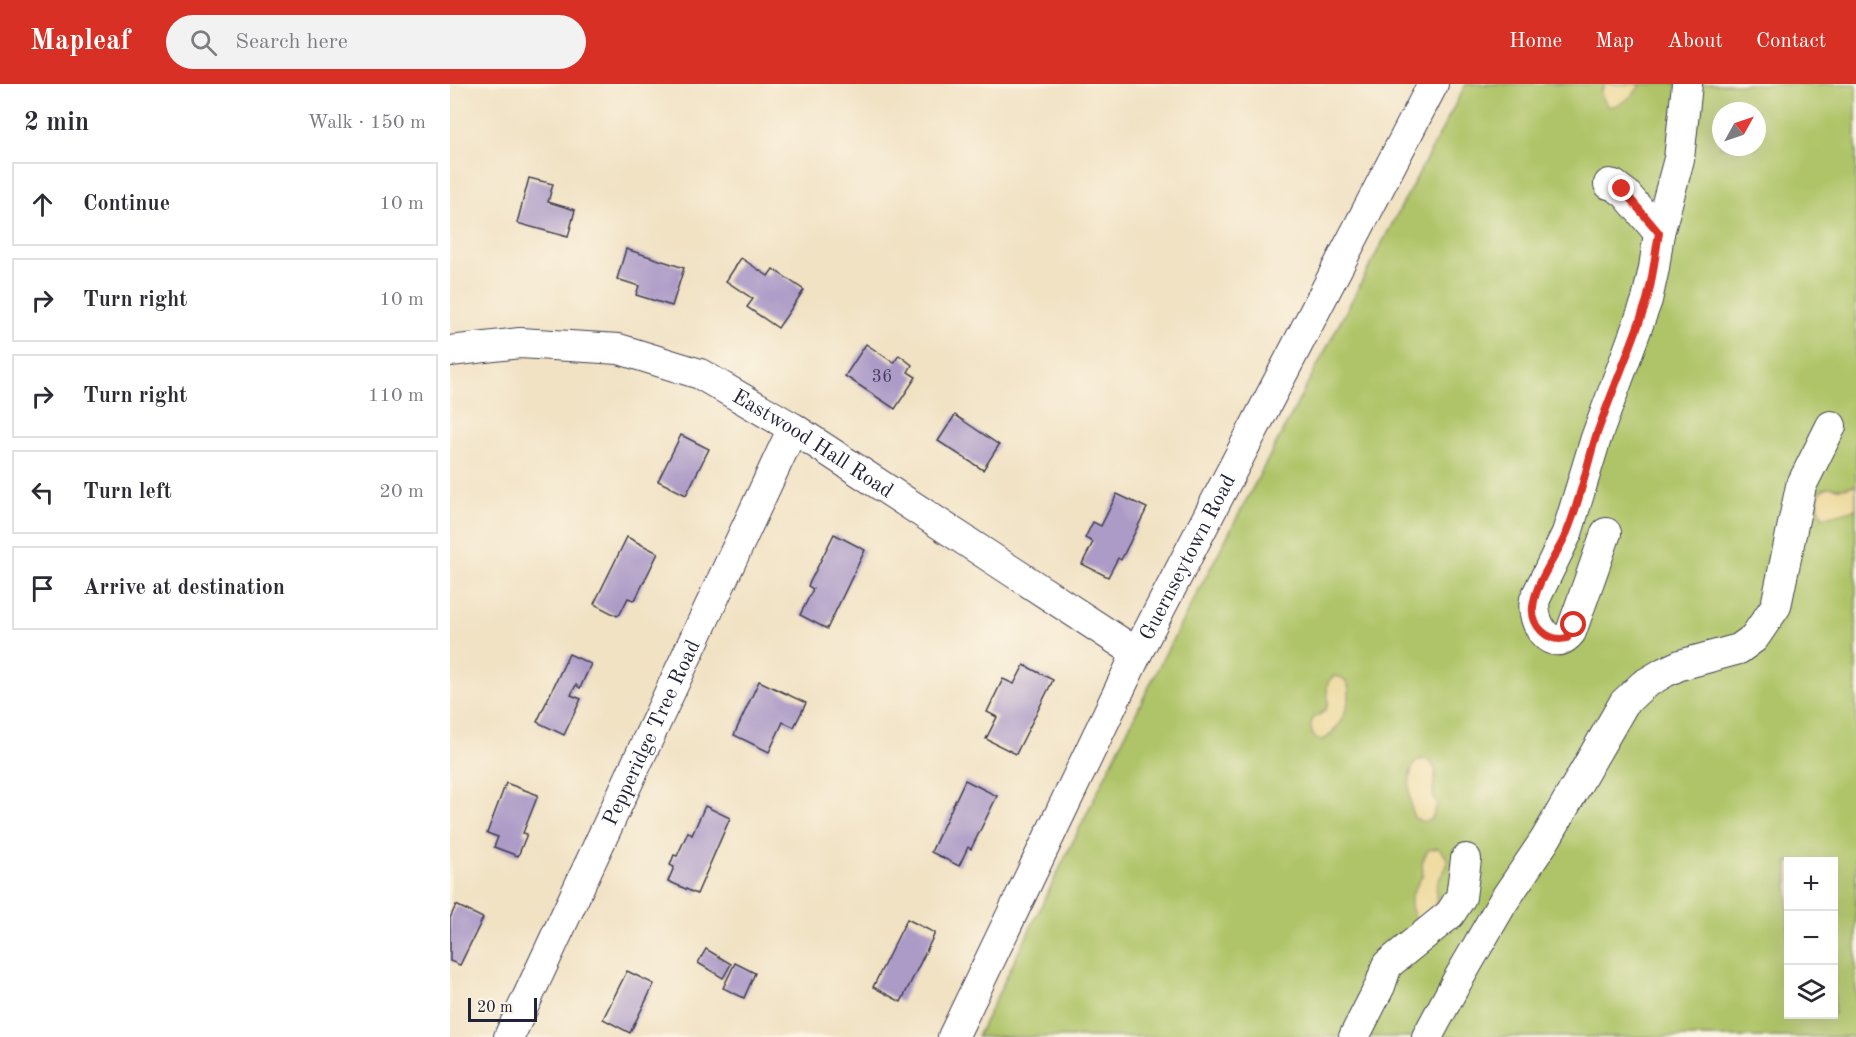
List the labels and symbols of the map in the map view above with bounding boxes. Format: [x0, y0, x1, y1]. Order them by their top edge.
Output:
north arrow [1712, 102, 1766, 156]
route end [1608, 175, 1634, 201]
house number: 36 [872, 368, 892, 386]
street label: Eastwood Hall Road [728, 386, 896, 502]
street label: Guernseytown Road [1137, 471, 1240, 644]
route start [1560, 611, 1586, 637]
street label: Pepperidge Tree Road [600, 637, 705, 829]
scale bar [468, 995, 537, 1022]

